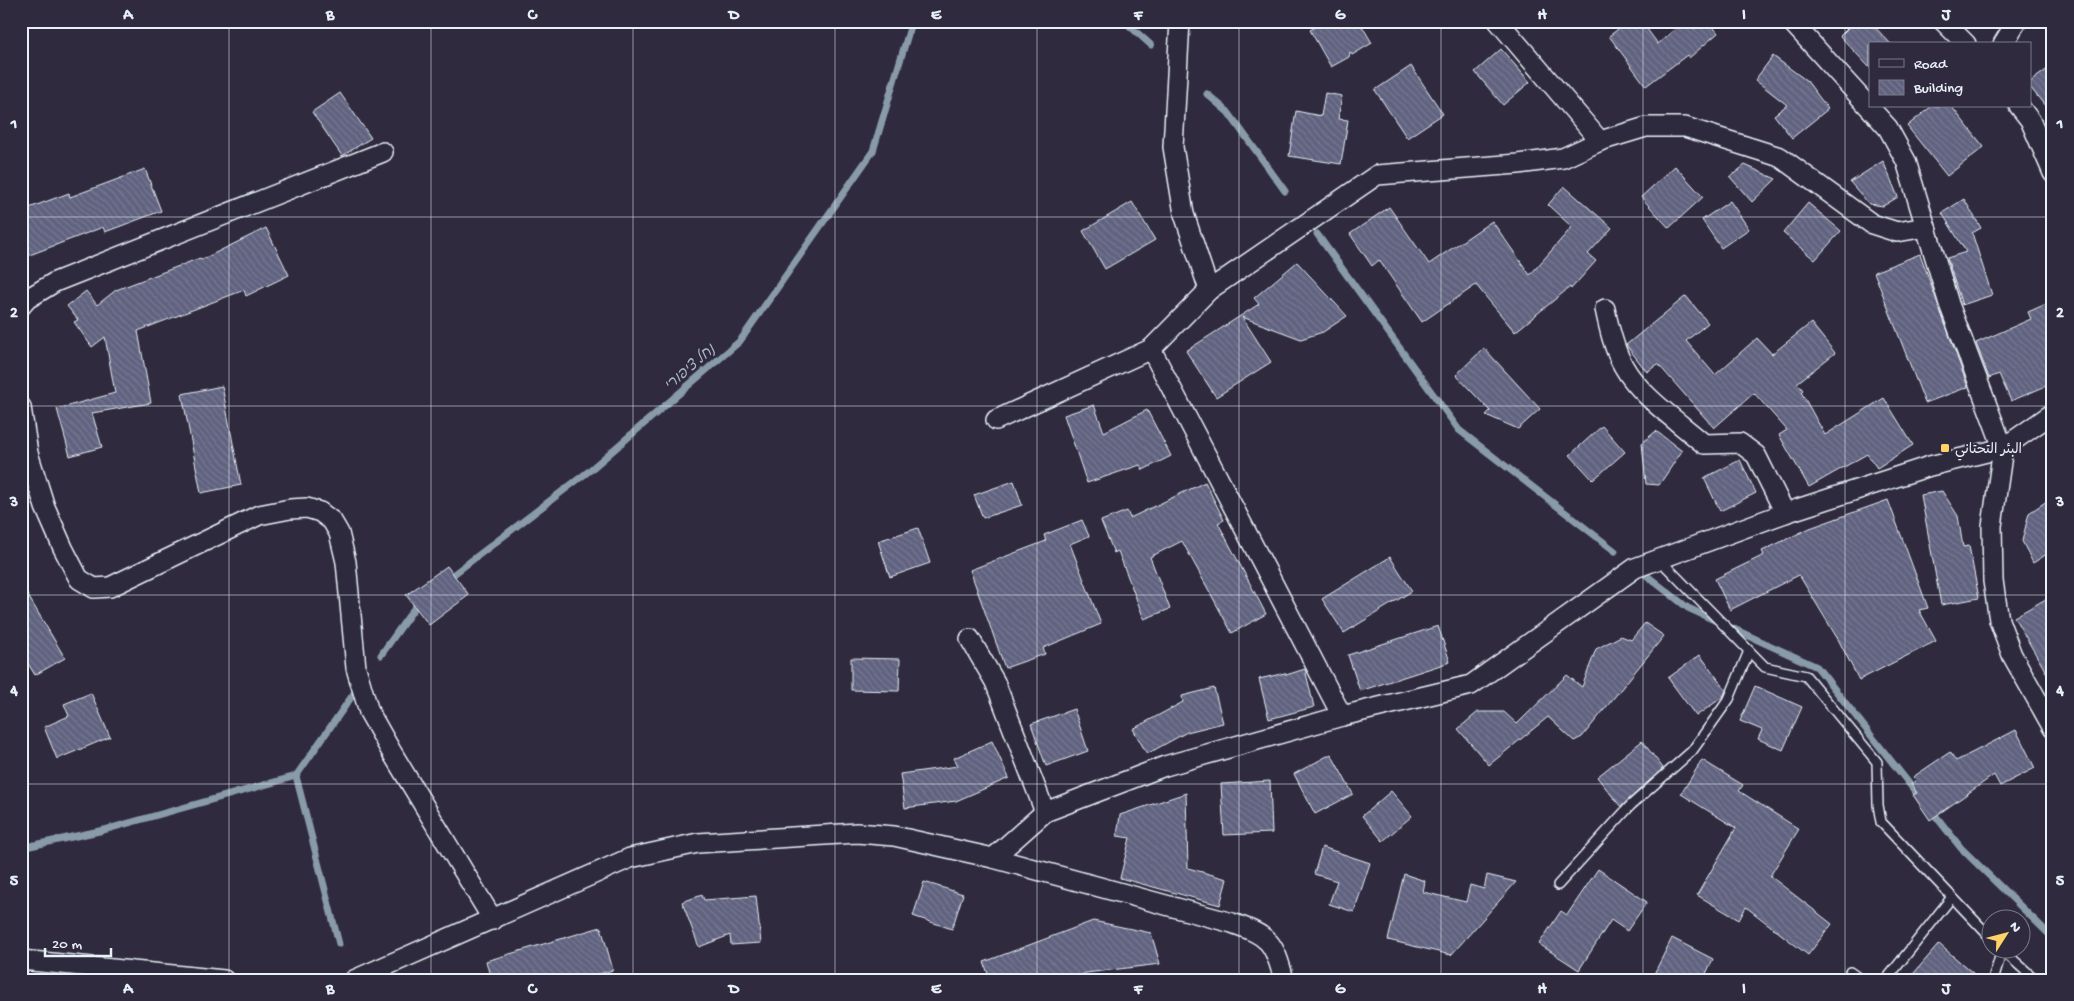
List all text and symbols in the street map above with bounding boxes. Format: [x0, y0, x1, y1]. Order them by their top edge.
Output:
text: A [122, 7, 134, 26]
text: B [325, 7, 335, 26]
text: C [527, 7, 538, 26]
text: D [727, 7, 740, 26]
text: E [931, 7, 942, 26]
text: F [1133, 7, 1144, 26]
text: G [1335, 7, 1346, 26]
text: H [1537, 7, 1547, 26]
text: I [1742, 7, 1746, 26]
text: J [1941, 7, 1952, 26]
legend [1869, 42, 2032, 108]
text: Road [1914, 56, 1948, 74]
text: Building [1913, 80, 1963, 98]
text: 1 [10, 116, 17, 135]
text: 1 [2056, 116, 2063, 135]
text: 2 [10, 305, 18, 324]
text: 2 [2056, 305, 2064, 324]
water label: נחל ציפורי [660, 340, 721, 396]
marker: البئر التحتاني [1939, 442, 1951, 454]
place label: البئر التحتاني [1955, 442, 2022, 461]
text: 3 [9, 494, 18, 513]
text: 3 [2055, 494, 2064, 513]
text: 4 [9, 683, 18, 702]
text: 4 [2055, 683, 2064, 702]
text: 5 [10, 873, 19, 892]
text: 5 [2056, 873, 2065, 892]
north arrow [1982, 908, 2032, 958]
text: N [2005, 919, 2024, 937]
scale bar [45, 926, 111, 958]
text: 20 m [52, 936, 82, 954]
text: A [122, 981, 134, 1000]
text: B [325, 981, 335, 1000]
text: C [527, 981, 538, 1000]
text: D [727, 981, 740, 1000]
text: E [931, 981, 942, 1000]
text: F [1133, 981, 1144, 1000]
text: G [1335, 981, 1346, 1000]
text: H [1537, 981, 1547, 1000]
text: I [1742, 981, 1746, 1000]
text: J [1941, 981, 1952, 1000]

